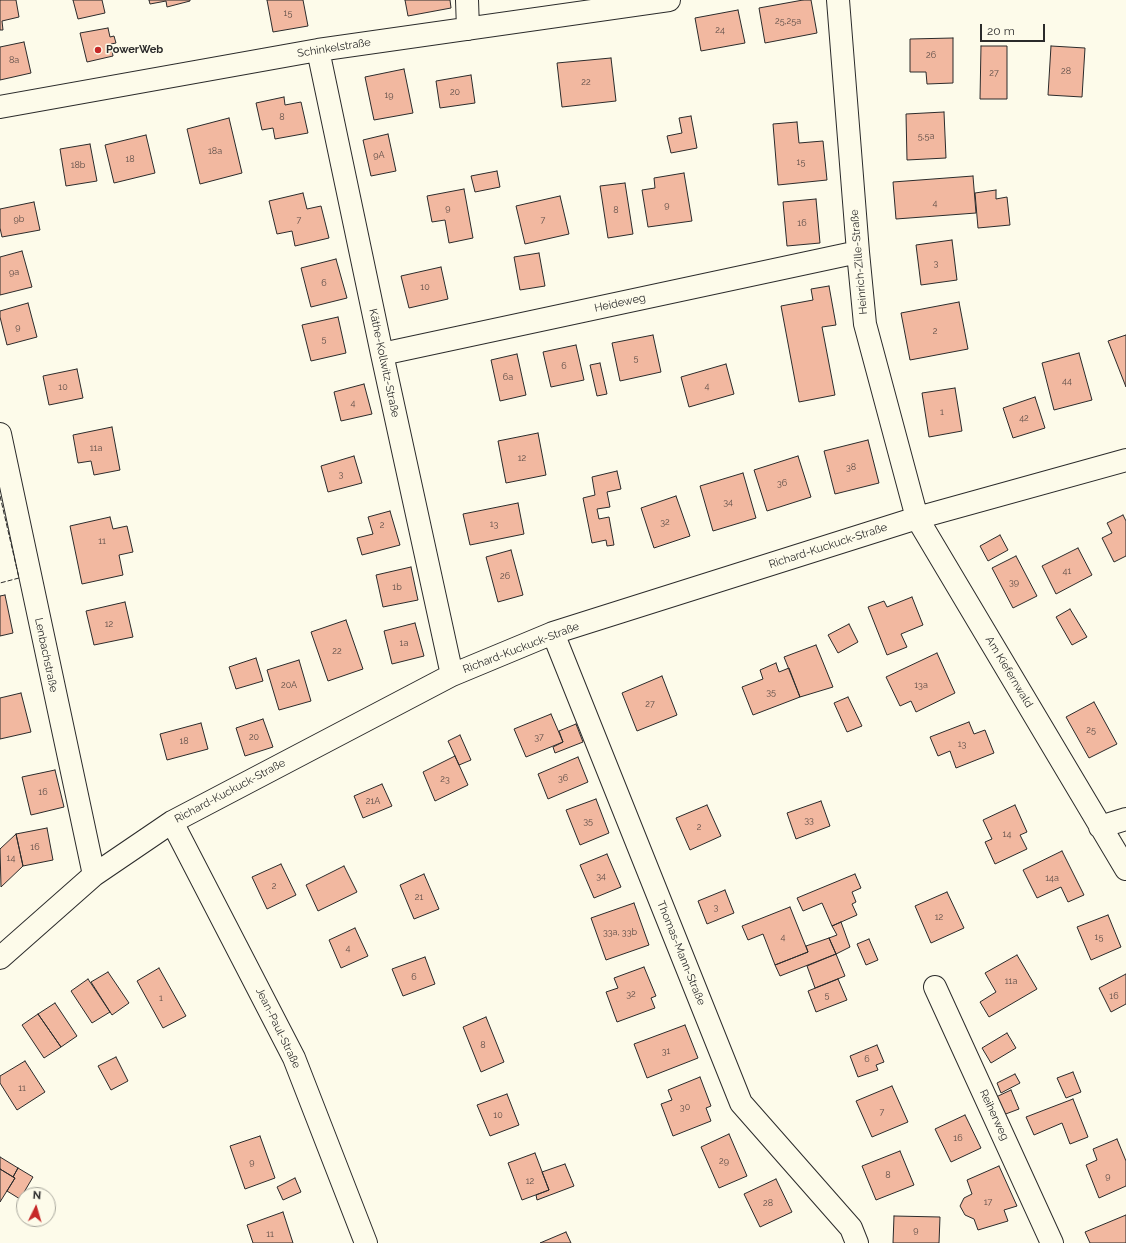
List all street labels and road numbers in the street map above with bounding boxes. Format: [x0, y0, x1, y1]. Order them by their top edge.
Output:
street label: Schinkelstraße [296, 36, 372, 60]
street label: Heinrich-Zille-Straße [848, 209, 870, 315]
street label: Heideweg [593, 291, 647, 315]
street label: Käthe-Kollwitz-Straße [366, 307, 402, 419]
street label: Richard-Kuckuck-Straße [767, 521, 889, 571]
street label: Lenbachstraße [32, 617, 60, 693]
street label: Richard-Kuckuck-Straße [461, 620, 581, 676]
street label: Am Kiefernwald [983, 634, 1035, 710]
street label: Richard-Kuckuck-Straße [172, 756, 288, 826]
street label: Thomas-Mann-Straße [654, 899, 708, 1007]
street label: Jean-Paul-Straße [253, 986, 303, 1070]
street label: Reiherweg [976, 1087, 1012, 1143]

